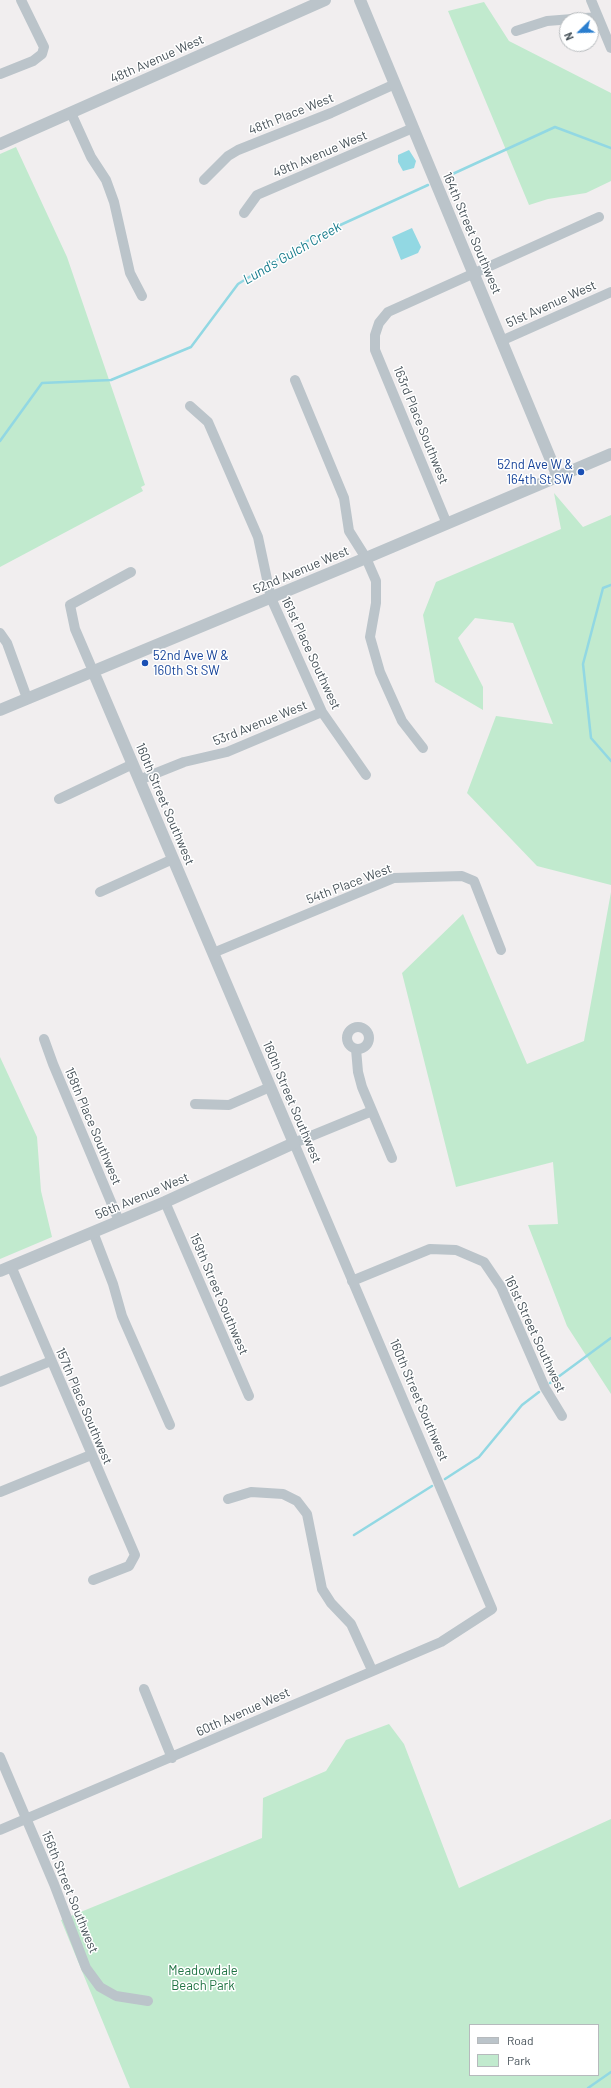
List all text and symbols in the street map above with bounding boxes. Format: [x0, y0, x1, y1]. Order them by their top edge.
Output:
north arrow [559, 12, 599, 52]
street label: 48th Avenue West [108, 31, 206, 87]
text: N [561, 31, 576, 42]
street label: 48th Place West [246, 90, 336, 138]
street label: 49th Avenue West [271, 127, 369, 181]
street label: 164th Street Southwest [439, 170, 505, 296]
water label: Lund's Gulch Creek [240, 218, 344, 288]
street label: 51st Avenue West [504, 277, 598, 331]
street label: 163rd Place Southwest [390, 364, 452, 486]
place label: 52nd Ave W & 164th St SW [497, 457, 573, 488]
marker: 52nd Ave W & 164th St SW [576, 467, 586, 477]
street label: 52nd Avenue West [251, 543, 351, 597]
street label: 161st Place Southwest [278, 594, 344, 712]
place label: 52nd Ave W & 160th St SW [153, 648, 229, 679]
marker: 52nd Ave W & 160th St SW [140, 658, 150, 668]
street label: 53rd Avenue West [211, 697, 309, 749]
street label: 160th Street Southwest [132, 741, 198, 867]
street label: 54th Place West [304, 861, 394, 907]
street label: 160th Street Southwest [259, 1039, 325, 1165]
street label: 158th Place Southwest [61, 1065, 125, 1187]
street label: 56th Avenue West [93, 1169, 191, 1223]
street label: 159th Street Southwest [186, 1231, 252, 1357]
street label: 161st Street Southwest [501, 1273, 569, 1395]
street label: 160th Street Southwest [386, 1337, 452, 1463]
street label: 157th Place Southwest [52, 1345, 116, 1467]
street label: 60th Avenue West [194, 1684, 292, 1740]
street label: 156th Street Southwest [38, 1829, 102, 1955]
park label: Meadowdale Beach Park [168, 1963, 238, 1994]
legend [469, 2024, 599, 2076]
text: Road [507, 2033, 534, 2047]
text: Park [507, 2053, 531, 2067]

